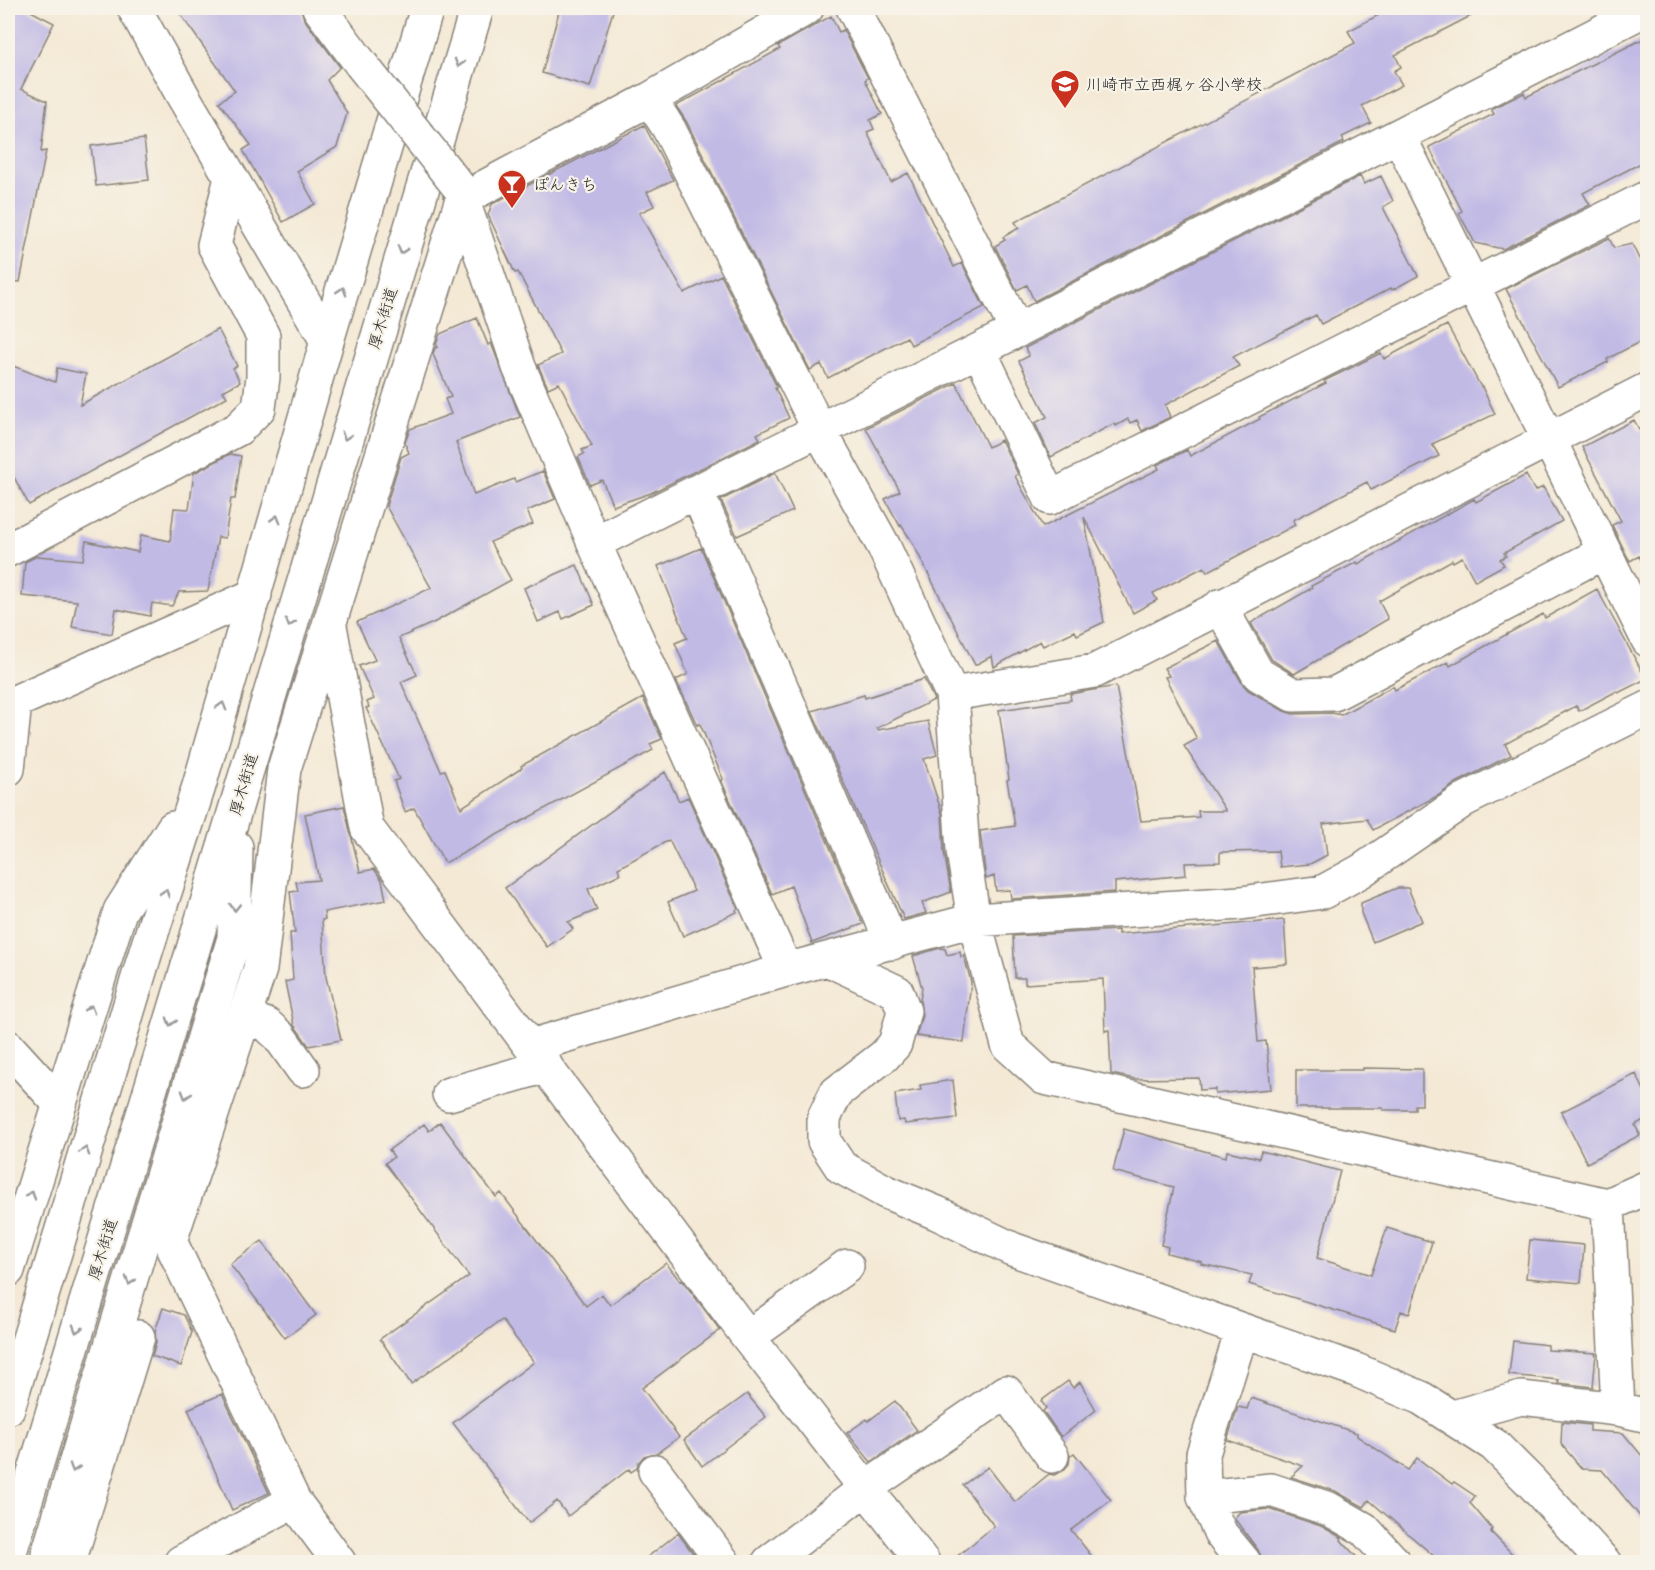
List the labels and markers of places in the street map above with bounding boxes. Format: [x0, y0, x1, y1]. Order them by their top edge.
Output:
school or university icon: 川崎市立西梶ヶ谷小学校 [1049, 68, 1081, 110]
place label: 川崎市立西梶ヶ谷小学校 [1086, 74, 1262, 94]
bar icon: ぽんきち [496, 168, 528, 210]
place label: ぽんきち [533, 174, 597, 194]

